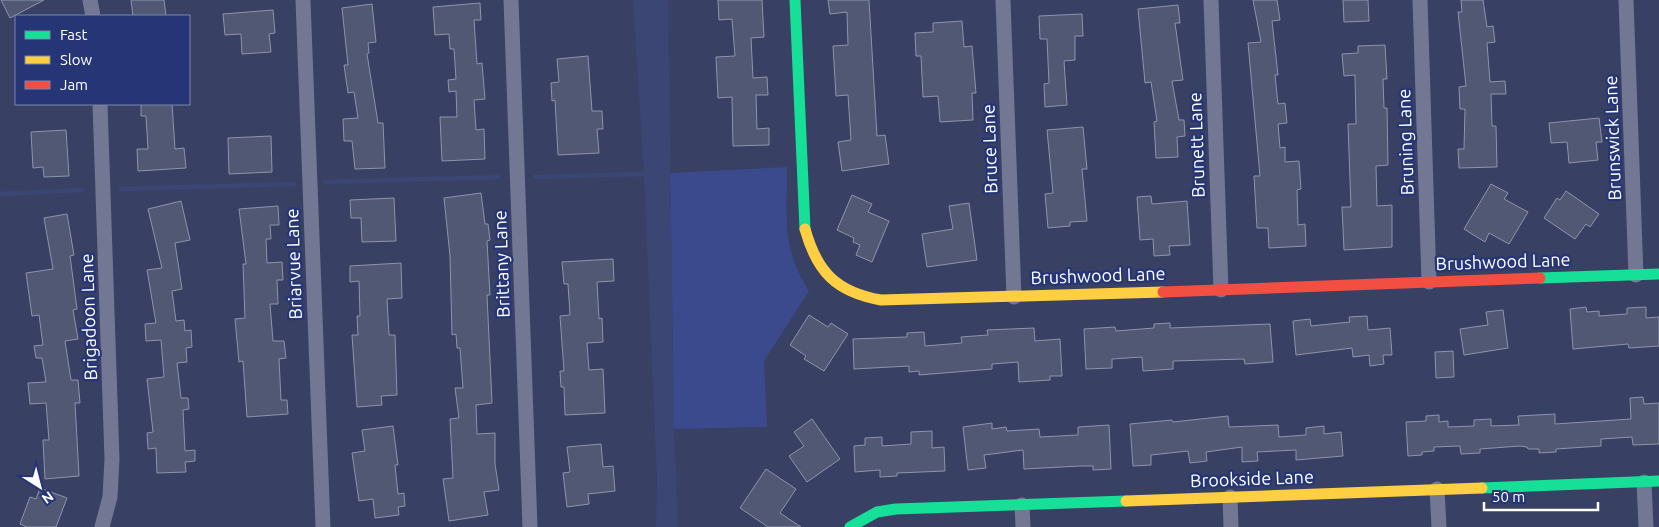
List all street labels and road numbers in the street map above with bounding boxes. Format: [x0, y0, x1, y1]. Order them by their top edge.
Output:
street label: Brunswick Lane [1600, 75, 1624, 201]
street label: Bruning Lane [1393, 88, 1417, 196]
street label: Brunett Lane [1184, 92, 1208, 198]
street label: Bruce Lane [977, 104, 1001, 194]
street label: Briarvue Lane [281, 208, 305, 320]
street label: Brittany Lane [489, 210, 513, 318]
street label: Brushwood Lane [1435, 249, 1571, 273]
street label: Brigadoon Lane [76, 253, 100, 381]
street label: Brushwood Lane [1030, 263, 1166, 287]
street label: Brookside Lane [1190, 466, 1314, 490]

